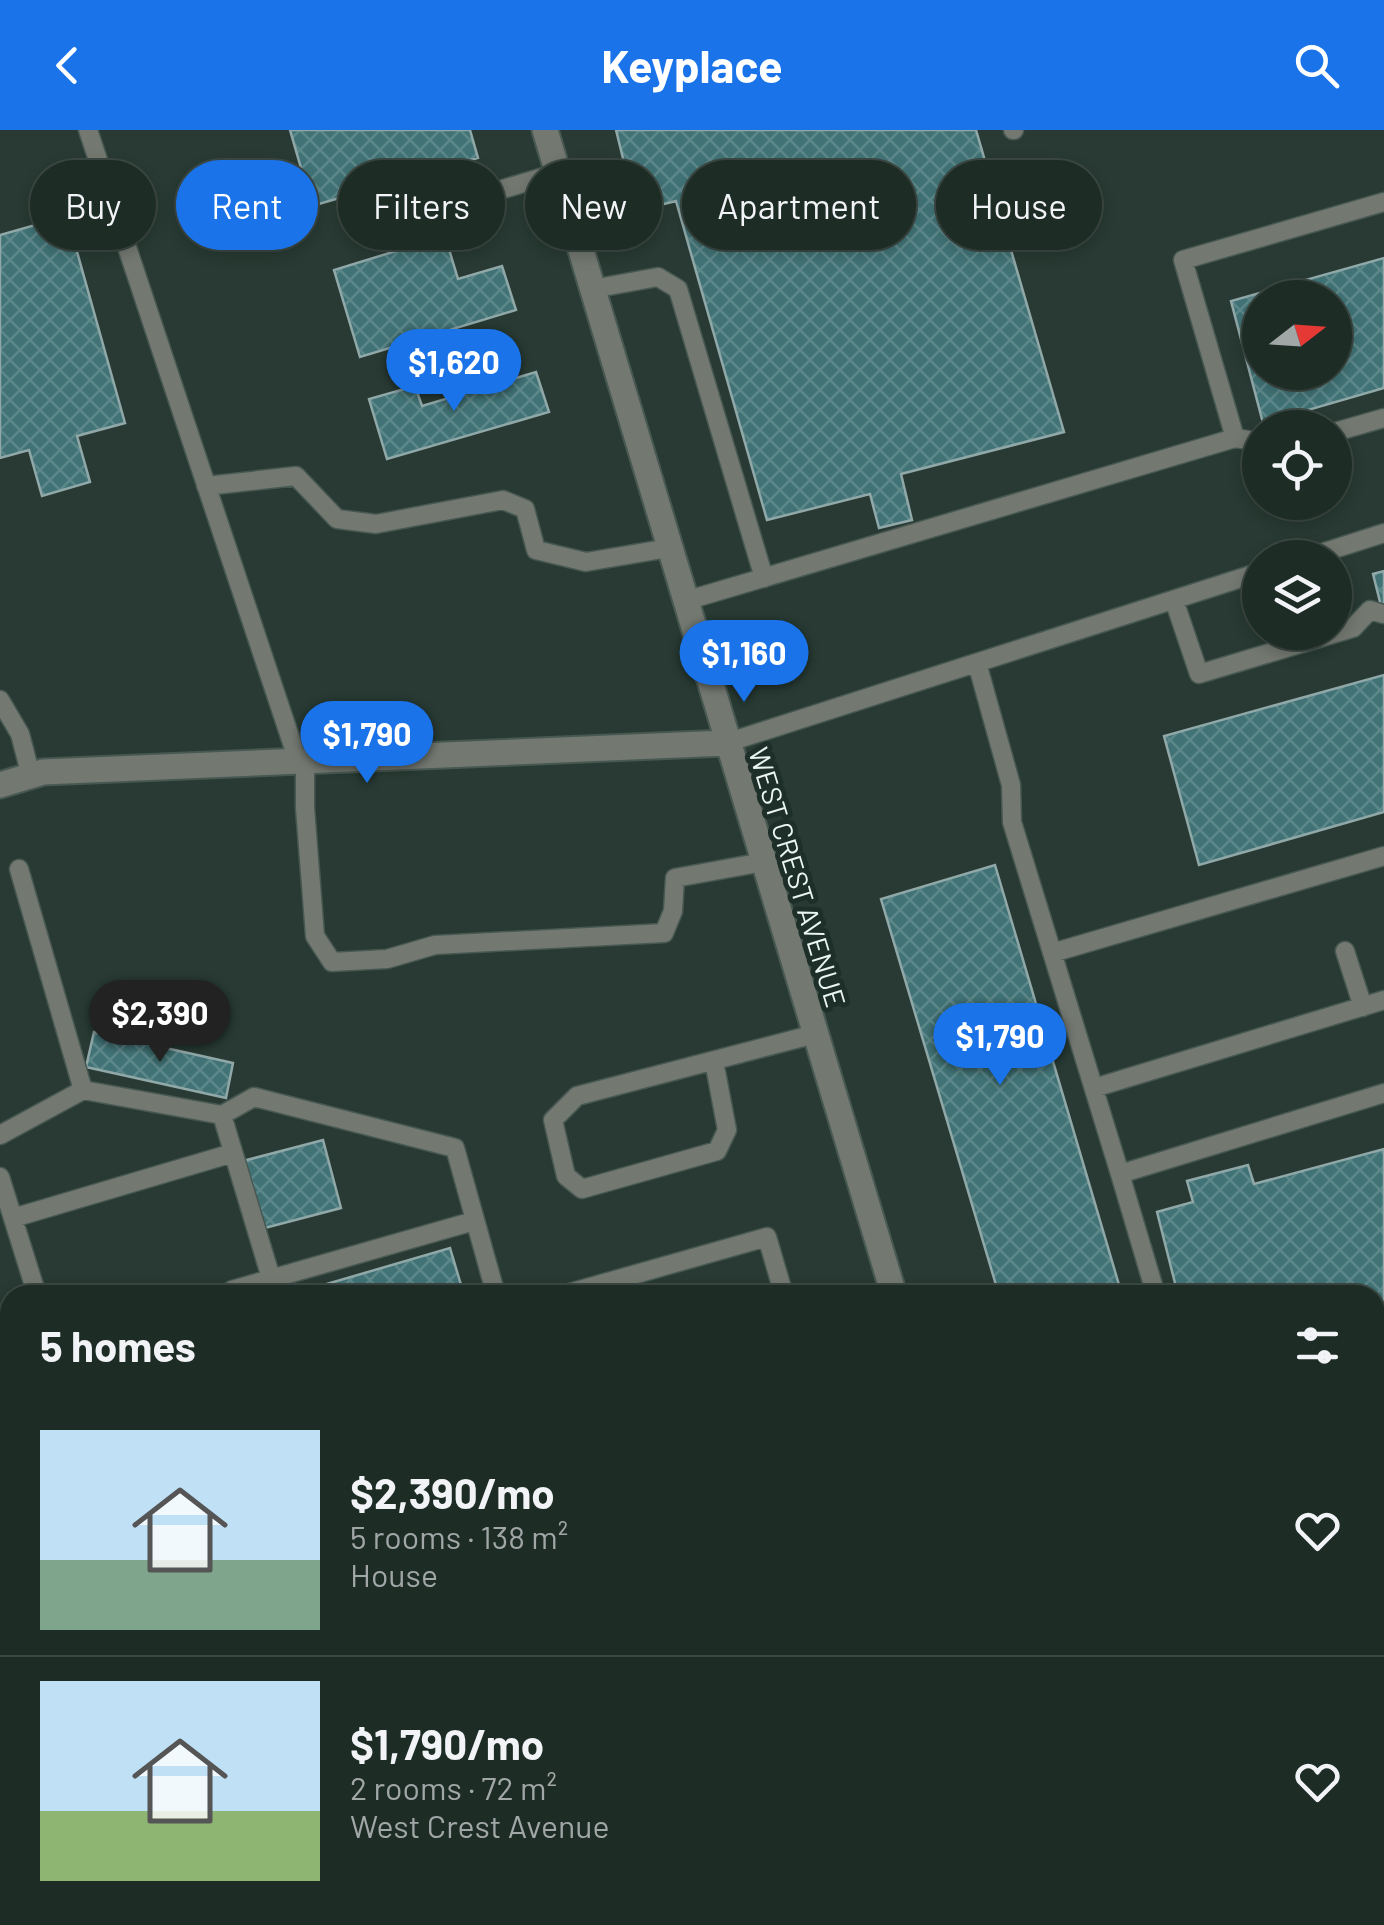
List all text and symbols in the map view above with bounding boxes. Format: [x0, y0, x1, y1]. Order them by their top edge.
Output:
icon: back [40, 38, 95, 93]
text: Keyplace [601, 38, 783, 92]
icon: search [1289, 38, 1344, 93]
chip: Buy [30, 160, 156, 250]
chip: Rent [176, 160, 318, 250]
chip: Filters [338, 160, 505, 250]
chip: New [525, 160, 662, 250]
chip: Apartment [682, 160, 916, 250]
chip: House [936, 160, 1102, 250]
north arrow [1242, 280, 1352, 390]
map controls [1242, 280, 1352, 650]
pin: $1,620 [373, 329, 535, 414]
text: $1,620 [408, 342, 500, 380]
button: locate [1242, 410, 1352, 520]
button: layers [1242, 540, 1352, 650]
pin: $1,160 [663, 620, 825, 705]
text: $1,160 [702, 633, 786, 671]
pin: $1,790 [286, 701, 448, 786]
text: $1,790 [322, 714, 412, 752]
street label: WEST CREST AVENUE [742, 743, 854, 1011]
pin: $2,390 [79, 980, 241, 1065]
text: $2,390 [111, 993, 209, 1031]
pin: $1,790 [919, 1003, 1081, 1088]
text: $1,790 [955, 1016, 1045, 1054]
icon: filters [1290, 1318, 1345, 1373]
text: 5 homes [40, 1320, 196, 1370]
text: $2,390/mo [350, 1467, 555, 1517]
icon: home [120, 1470, 240, 1590]
icon: heart [1290, 1503, 1345, 1558]
text: 5 rooms · 138 m² [350, 1517, 568, 1555]
text: House [350, 1555, 438, 1593]
text: $1,790/mo [350, 1718, 544, 1768]
icon: home [120, 1721, 240, 1841]
icon: heart [1290, 1754, 1345, 1809]
text: 2 rooms · 72 m² [350, 1768, 557, 1806]
text: West Crest Avenue [350, 1806, 610, 1844]

